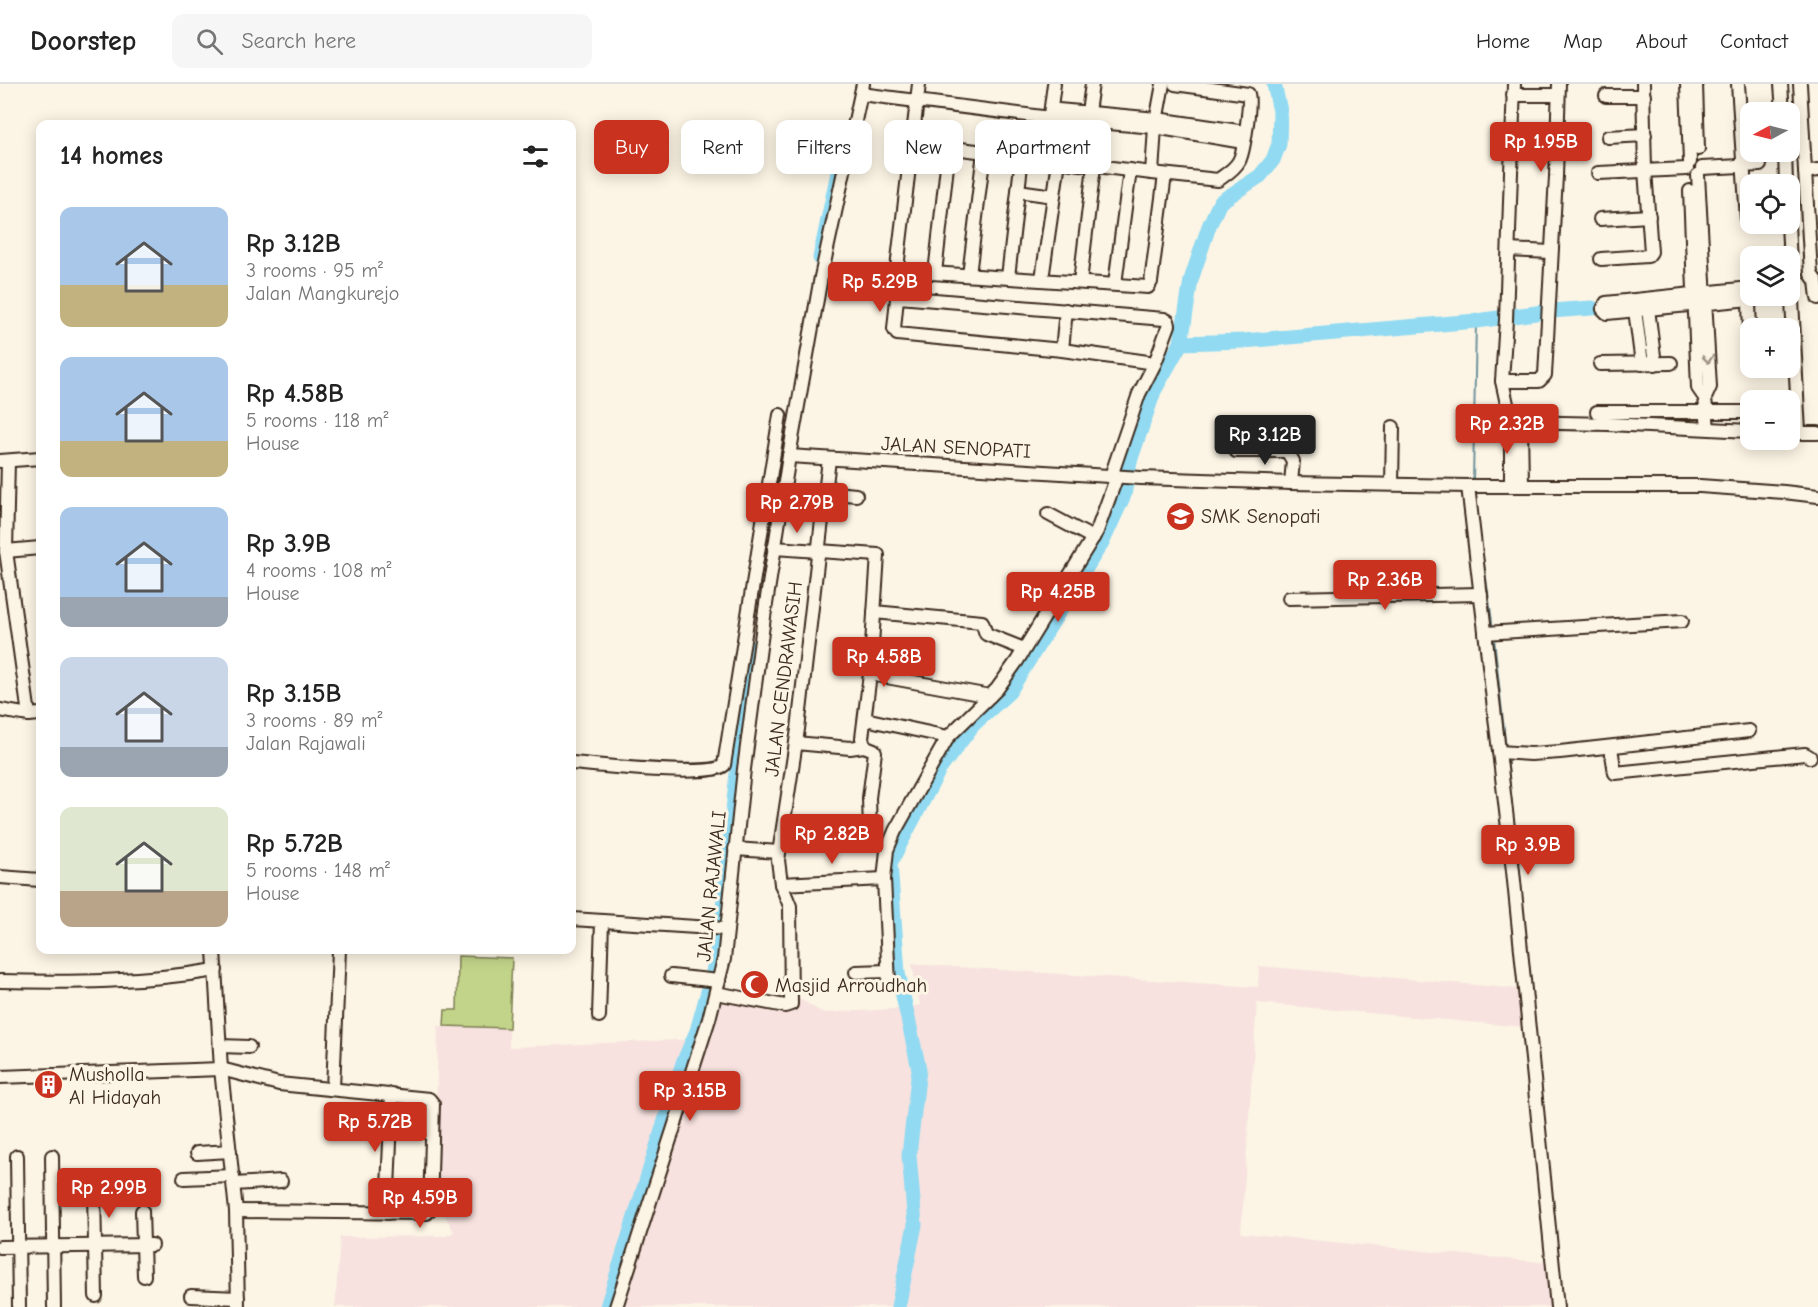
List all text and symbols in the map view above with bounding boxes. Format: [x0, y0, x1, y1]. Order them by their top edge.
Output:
search box [172, 14, 592, 68]
text: Doorstep [30, 25, 136, 57]
icon: search [193, 25, 226, 58]
text: Search here [241, 28, 356, 54]
text: Home [1476, 29, 1530, 53]
text: Map [1563, 29, 1603, 53]
text: About [1636, 29, 1687, 53]
text: Contact [1720, 29, 1788, 53]
north arrow [1740, 102, 1800, 162]
map controls [1740, 102, 1800, 450]
chip: Buy [594, 120, 669, 174]
chip: Rent [681, 120, 764, 174]
chip: Filters [776, 120, 872, 174]
chip: New [884, 120, 963, 174]
chip: Apartment [975, 120, 1111, 174]
pin: Rp 1.95B [1479, 122, 1603, 173]
text: Rp 1.95B [1504, 130, 1578, 153]
icon: filters [519, 140, 552, 173]
text: 14 homes [60, 141, 163, 171]
button: locate [1740, 174, 1800, 234]
text: Rp 3.12B [246, 229, 341, 259]
icon: home [108, 231, 180, 303]
button: layers [1740, 246, 1800, 306]
text: 3 rooms · 95 m² [246, 259, 383, 282]
pin: Rp 5.29B [818, 262, 942, 313]
text: Rp 5.29B [842, 270, 918, 293]
text: Jalan Mangkurejo [246, 282, 399, 305]
button: + [1740, 318, 1800, 378]
one-way arrow [1701, 355, 1714, 364]
text: Rp 4.58B [246, 379, 344, 409]
icon: home [108, 381, 180, 453]
button: − [1740, 390, 1800, 450]
pin: Rp 2.32B [1445, 404, 1569, 455]
text: 5 rooms · 118 m² [246, 409, 388, 432]
text: Rp 2.32B [1470, 412, 1544, 435]
pin: Rp 3.12B [1203, 415, 1327, 466]
text: Rp 3.12B [1229, 423, 1301, 446]
text: House [246, 432, 300, 455]
street label: JALAN SENOPATI [880, 432, 1032, 463]
pin: Rp 2.79B [735, 483, 859, 534]
text: Rp 2.79B [760, 491, 834, 514]
school or university icon: SMK Senopati [1164, 500, 1196, 532]
place label: SMK Senopati [1201, 505, 1321, 528]
text: Rp 3.9B [246, 529, 331, 559]
icon: home [108, 531, 180, 603]
text: 4 rooms · 108 m² [246, 559, 391, 582]
pin: Rp 2.36B [1323, 560, 1447, 611]
text: Rp 2.36B [1347, 568, 1423, 591]
pin: Rp 4.25B [996, 572, 1120, 623]
street label: JALAN CENDRAWASIH [760, 580, 807, 778]
text: Rp 4.25B [1021, 580, 1096, 603]
text: House [246, 582, 300, 605]
pin: Rp 4.58B [822, 637, 946, 688]
text: Rp 4.58B [846, 645, 922, 668]
text: Rp 3.15B [246, 679, 341, 709]
icon: home [108, 681, 180, 753]
text: 3 rooms · 89 m² [246, 709, 382, 732]
text: Jalan Rajawali [246, 732, 366, 755]
street label: JALAN RAJAWALI [692, 809, 731, 963]
pin: Rp 2.82B [770, 814, 894, 865]
text: Rp 2.82B [794, 822, 870, 845]
pin: Rp 3.9B [1473, 825, 1583, 876]
text: Rp 5.72B [246, 829, 343, 859]
icon: home [108, 831, 180, 903]
text: Rp 3.9B [1495, 833, 1561, 856]
text: 5 rooms · 148 m² [246, 859, 390, 882]
text: House [246, 882, 300, 905]
mosque icon: Masjid Arroudhah [738, 969, 770, 1001]
place label: Masjid Arroudhah [775, 974, 927, 997]
place label: Musholla Al Hidayah [69, 1063, 161, 1109]
building icon: Musholla Al Hidayah [32, 1069, 64, 1101]
pin: Rp 3.15B [628, 1071, 752, 1122]
text: Rp 3.15B [653, 1079, 727, 1102]
pin: Rp 5.72B [313, 1102, 437, 1153]
text: Rp 5.72B [338, 1110, 412, 1133]
pin: Rp 2.99B [47, 1168, 171, 1219]
text: Rp 2.99B [71, 1176, 147, 1199]
pin: Rp 4.59B [358, 1178, 482, 1229]
text: Rp 4.59B [382, 1186, 458, 1209]

